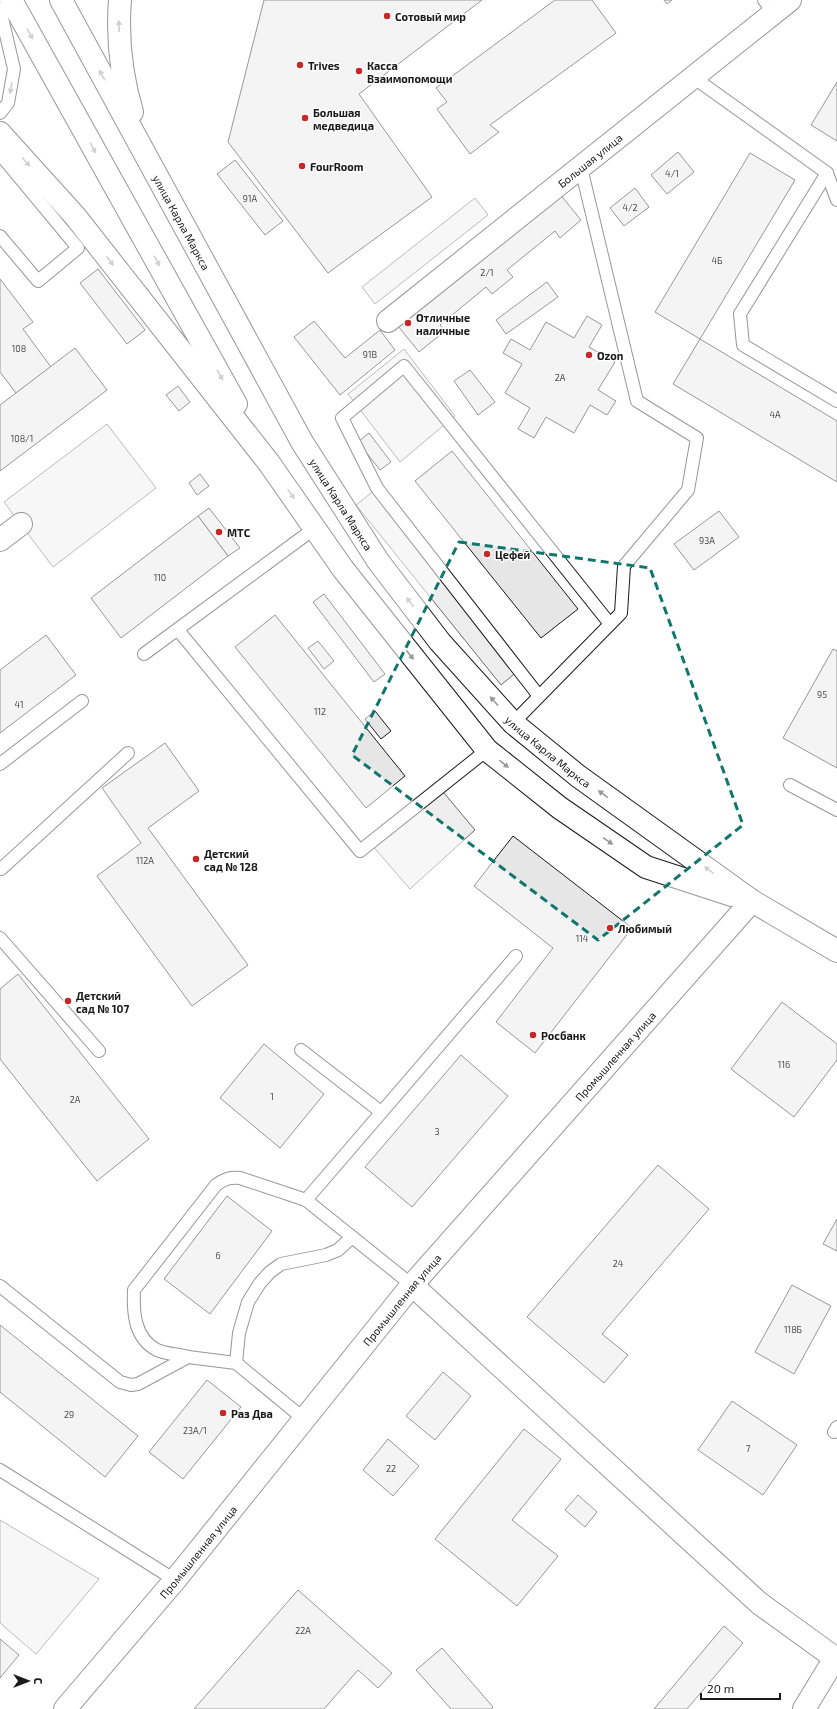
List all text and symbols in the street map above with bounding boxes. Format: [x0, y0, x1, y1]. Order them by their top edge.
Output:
place label: Сотовый мир [395, 10, 466, 23]
marker: Сотовый мир [382, 11, 392, 21]
one-way arrow [115, 20, 122, 32]
one-way arrow [27, 28, 33, 40]
place label: Trives [308, 59, 340, 72]
place label: Касса Взаимопомощи [367, 59, 453, 85]
marker: Trives [295, 60, 305, 70]
marker: Касса Взаимопомощи [354, 66, 364, 76]
one-way arrow [99, 69, 105, 81]
one-way arrow [7, 82, 13, 94]
place label: Большая медведица [313, 106, 374, 132]
marker: Большая медведица [300, 113, 310, 123]
street label: Большая улица [555, 130, 624, 190]
one-way arrow [90, 142, 97, 154]
one-way arrow [21, 157, 31, 167]
place label: FourRoom [310, 160, 364, 173]
marker: FourRoom [297, 161, 307, 171]
house number: 4/1 [665, 168, 679, 179]
street label: улица Карла Маркса [150, 172, 213, 272]
house number: 91А [243, 193, 258, 204]
house number: 4/2 [622, 202, 638, 213]
one-way arrow [153, 255, 160, 267]
house number: 4Б [712, 255, 722, 266]
one-way arrow [106, 256, 115, 267]
house number: 2/1 [480, 267, 494, 278]
place label: Отличные наличные [416, 311, 470, 337]
marker: Отличные наличные [403, 318, 413, 328]
house number: 108 [12, 343, 26, 354]
house number: 91В [363, 349, 378, 360]
place label: Ozon [597, 349, 623, 362]
marker: Ozon [584, 350, 594, 360]
one-way arrow [216, 369, 223, 381]
house number: 2А [555, 372, 566, 383]
house number: 4А [769, 409, 781, 420]
house number: 108/1 [11, 433, 33, 444]
street label: улица Карла Маркса [307, 456, 376, 552]
one-way arrow [287, 489, 295, 500]
place label: МТС [227, 526, 251, 539]
marker: МТС [214, 527, 224, 537]
house number: 93А [699, 535, 715, 546]
place label: Цефей [495, 548, 531, 561]
marker: Цефей [482, 549, 492, 559]
house number: 110 [154, 572, 166, 583]
one-way arrow [406, 597, 414, 608]
one-way arrow [406, 649, 415, 660]
house number: 95 [817, 689, 827, 700]
one-way arrow [489, 696, 498, 706]
house number: 41 [14, 699, 24, 710]
house number: 112 [314, 706, 326, 717]
street label: улица Карла Маркса [502, 713, 594, 790]
one-way arrow [498, 759, 509, 768]
one-way arrow [598, 790, 609, 798]
one-way arrow [603, 837, 613, 845]
place label: Детский сад № 128 [204, 847, 258, 873]
marker: Детский сад № 128 [191, 854, 201, 864]
house number: 112А [136, 855, 154, 866]
one-way arrow [703, 866, 714, 874]
place label: Любимый [618, 922, 672, 935]
marker: Любимый [605, 923, 615, 933]
house number: 114 [576, 933, 589, 944]
place label: Детский сад № 107 [76, 989, 129, 1015]
marker: Детский сад № 107 [63, 996, 73, 1006]
street label: Промышленная улица [572, 1008, 658, 1103]
place label: Росбанк [541, 1029, 586, 1042]
marker: Росбанк [528, 1030, 538, 1040]
house number: 116 [778, 1059, 790, 1070]
house number: 1 [270, 1091, 274, 1102]
house number: 2А [70, 1094, 81, 1105]
house number: 3 [434, 1126, 440, 1137]
house number: 6 [215, 1250, 221, 1261]
street label: Промышленная улица [360, 1251, 443, 1348]
house number: 24 [613, 1258, 624, 1269]
house number: 118Б [784, 1324, 802, 1335]
place label: Раз Два [231, 1407, 273, 1420]
marker: Раз Два [218, 1408, 228, 1418]
house number: 29 [64, 1409, 74, 1420]
house number: 23А/1 [183, 1425, 207, 1436]
house number: 7 [746, 1443, 751, 1454]
house number: 22 [386, 1463, 396, 1474]
street label: Промышленная улица [156, 1503, 239, 1600]
house number: 22А [295, 1625, 311, 1636]
north arrow [8, 1661, 48, 1701]
scale bar [701, 1675, 780, 1701]
text: С [32, 1678, 45, 1685]
text: 20 m [707, 1681, 734, 1695]

